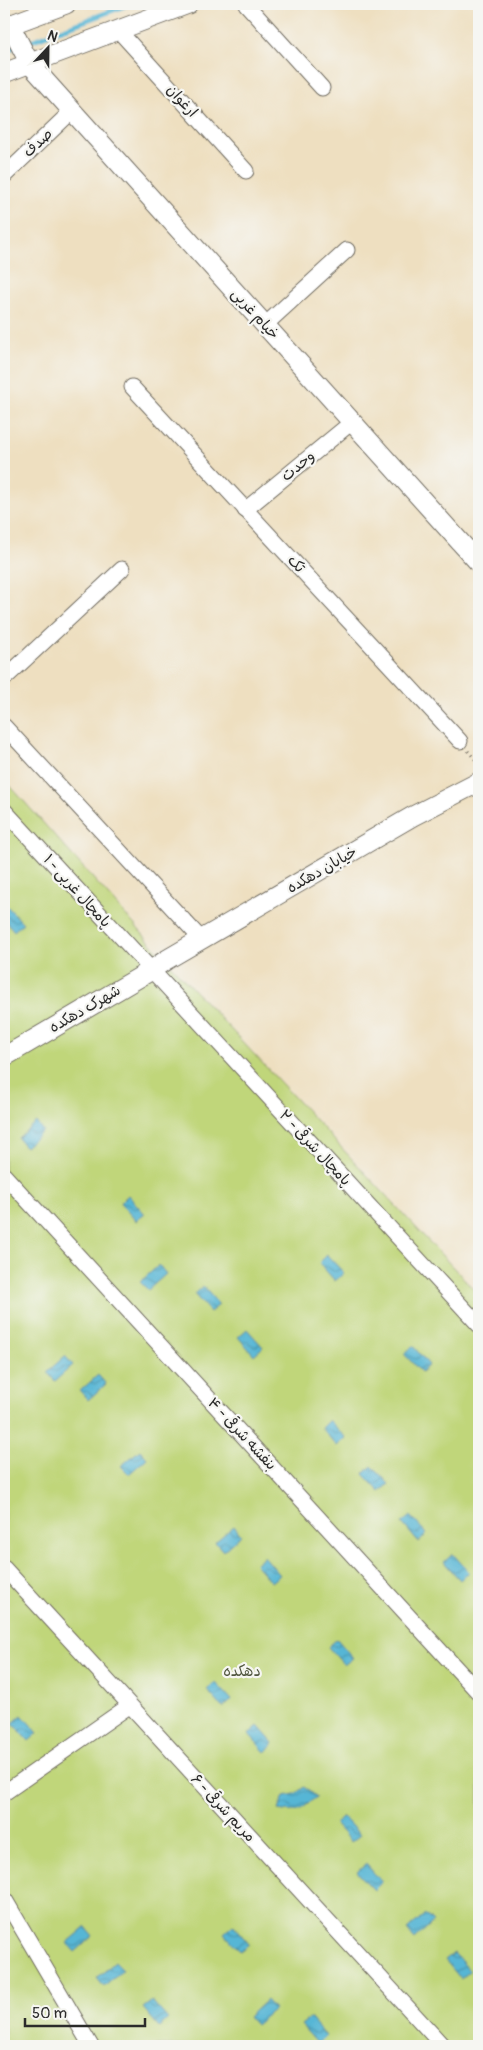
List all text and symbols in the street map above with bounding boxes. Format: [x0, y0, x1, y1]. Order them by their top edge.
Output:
north arrow [22, 22, 72, 72]
text: N [45, 27, 60, 46]
street label: ارغوان [162, 81, 202, 121]
street label: صدف [19, 125, 57, 161]
street label: خیام غربی [226, 284, 283, 344]
street label: وحدت [277, 446, 319, 486]
street label: تک [283, 551, 309, 577]
street label: خیابان دهکده [284, 842, 360, 898]
street label: پامچال غربی - ۱ [39, 850, 115, 932]
street label: شهرک دهکده [46, 981, 124, 1037]
street label: پامچال شرقی - ۲ [275, 1105, 357, 1190]
street label: بنفشه شرقی - ۴ [203, 1392, 282, 1474]
park label: دهکده [223, 1662, 261, 1681]
street label: مریم شرقی - ۶ [185, 1769, 261, 1847]
scale bar [25, 1995, 145, 2027]
text: 50 m [32, 2004, 67, 2023]

